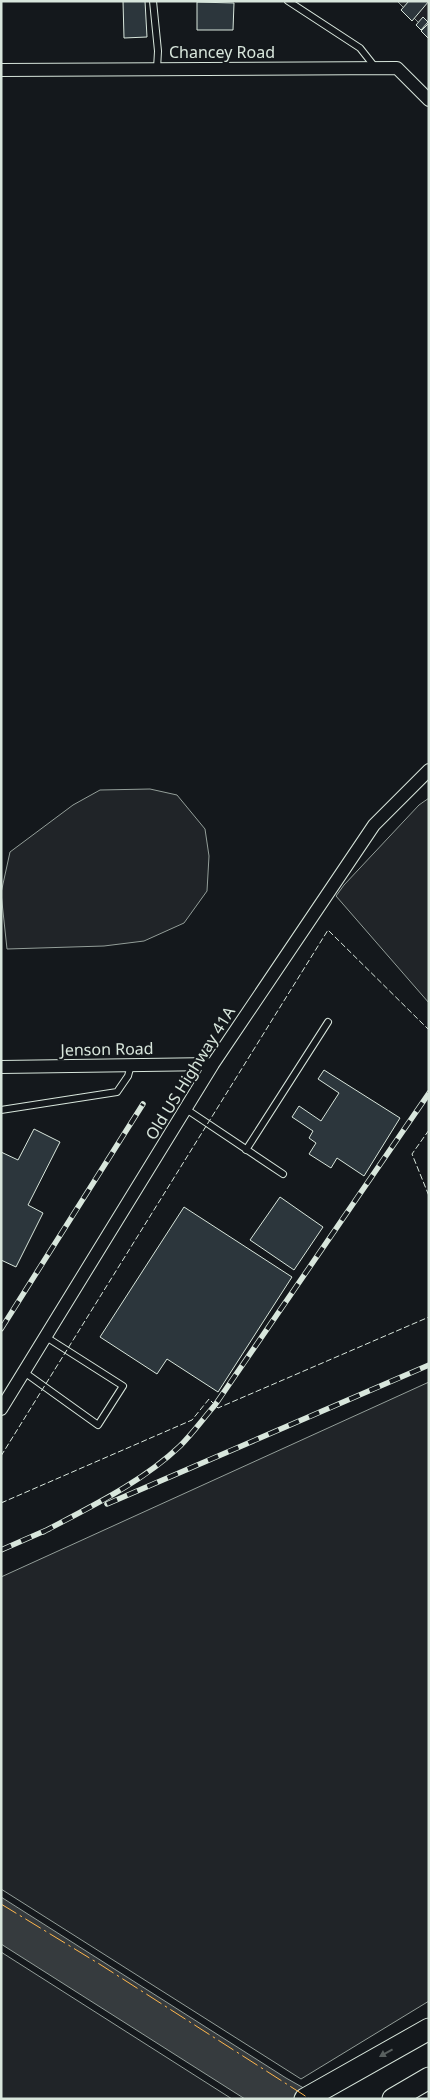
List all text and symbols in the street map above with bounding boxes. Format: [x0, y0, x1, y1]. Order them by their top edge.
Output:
street label: Chancey Road [169, 41, 275, 63]
street label: Old US Highway 41A [140, 1001, 240, 1144]
street label: Jenson Road [58, 1037, 154, 1061]
one-way arrow [380, 2048, 393, 2057]

